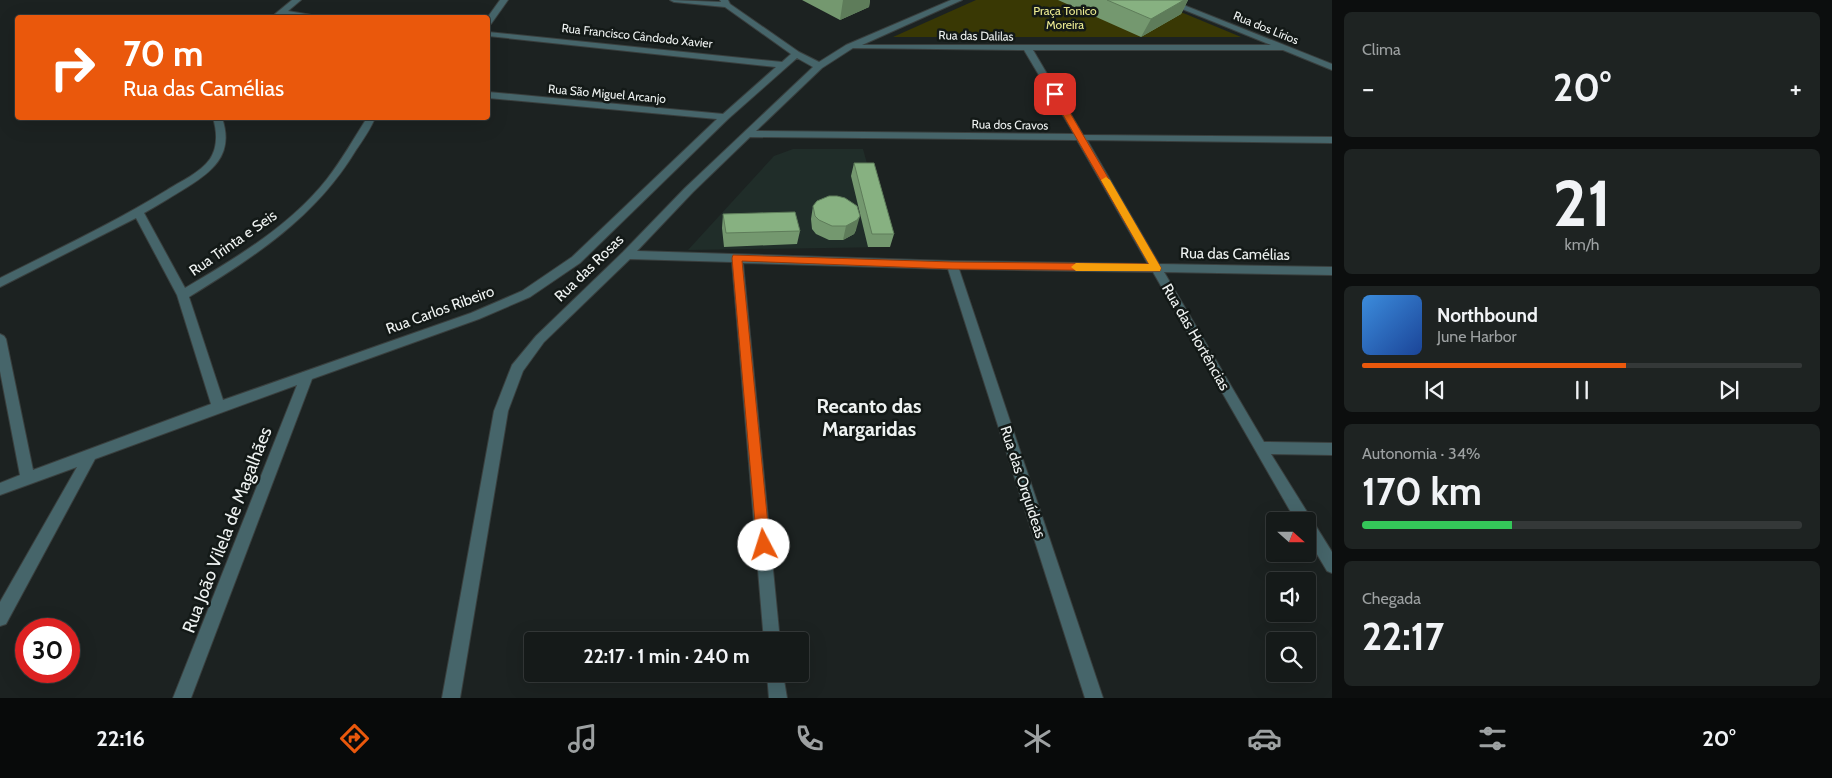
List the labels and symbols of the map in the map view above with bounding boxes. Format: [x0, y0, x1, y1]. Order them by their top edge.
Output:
park label: Praça Tonico Moreira [1033, 3, 1097, 32]
street label: Rua dos Lírios [1231, 8, 1301, 47]
street label: Rua Francisco Cândodo Xavier [561, 20, 713, 51]
street label: Rua das Dalilas [938, 27, 1014, 44]
pin [1034, 73, 1076, 115]
street label: Rua São Miguel Arcanjo [548, 81, 667, 106]
street label: Rua dos Cravos [972, 116, 1049, 133]
street label: Rua Trinta e Seis [186, 206, 280, 280]
street label: Rua das Rosas [551, 231, 627, 305]
street label: Rua das Camélias [1180, 244, 1290, 264]
street label: Rua das Hortências [1158, 280, 1234, 394]
street label: Rua Carlos Ribeiro [383, 282, 497, 338]
district label: Recanto das Margaridas [816, 394, 922, 441]
street label: Rua das Orquídeas [996, 423, 1050, 541]
street label: Rua João Vilela de Magalhães [178, 424, 276, 636]
north arrow [1266, 512, 1316, 562]
position arrow [737, 518, 789, 570]
speed limit sign: 30 [15, 618, 80, 683]

